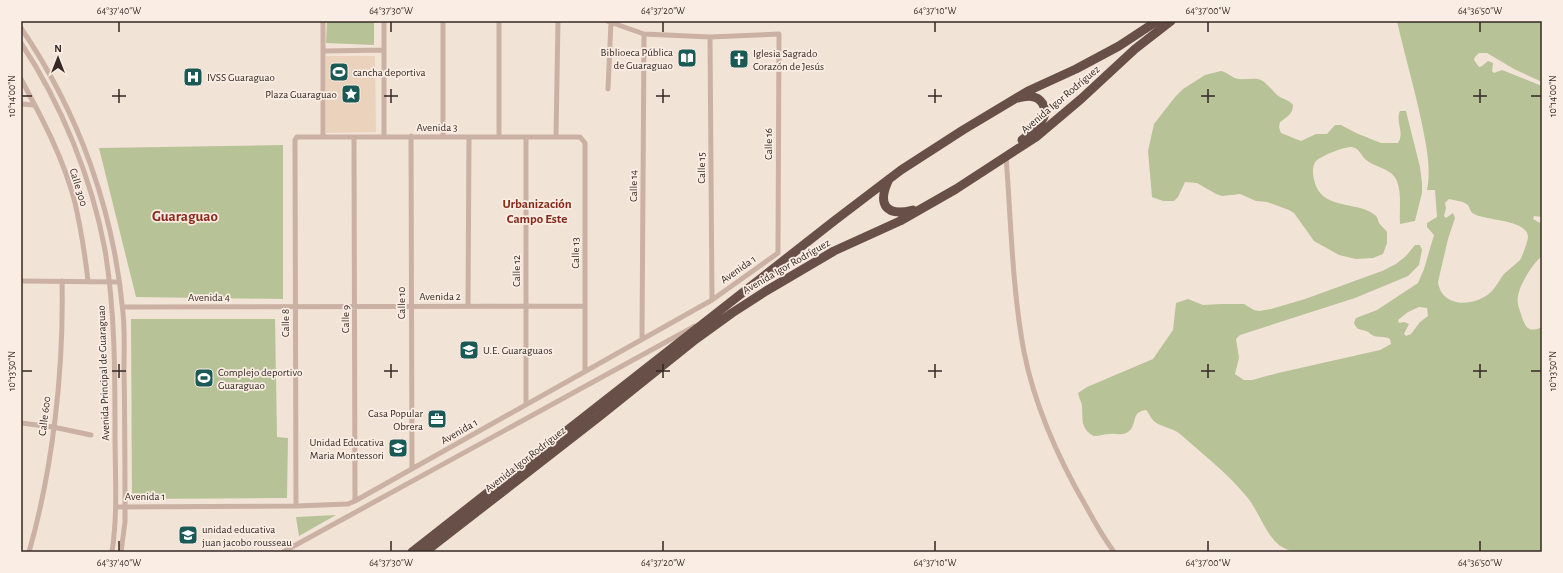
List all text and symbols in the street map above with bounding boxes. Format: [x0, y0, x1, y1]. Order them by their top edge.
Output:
text: 64°37'40"W [97, 6, 141, 16]
text: 64°37'30"W [369, 6, 413, 16]
text: 64°37'20"W [641, 6, 685, 16]
text: 64°37'10"W [914, 6, 957, 16]
text: 64°37'00"W [1186, 6, 1230, 16]
text: 64°36'50"W [1458, 6, 1502, 16]
north arrow [38, 38, 78, 78]
text: N [54, 43, 62, 54]
place label: Biblioeca Pública de Guaraguao [600, 47, 673, 71]
library icon: Biblioeca Pública de Guaraguao [676, 47, 698, 69]
church icon: Iglesia Sagrado Corazón de Jesús [728, 48, 750, 70]
place label: Iglesia Sagrado Corazón de Jesús [753, 48, 824, 72]
sports icon: cancha deportiva [328, 61, 350, 83]
street label: Avenida Igor Rodríguez [1019, 63, 1102, 135]
hospital icon: IVSS Guaraguao [182, 66, 204, 88]
place label: cancha deportiva [353, 67, 426, 78]
place label: IVSS Guaraguao [207, 72, 275, 83]
text: 10°14'00"N [7, 75, 17, 117]
text: 10°14'00"N [1548, 75, 1558, 117]
place icon: Plaza Guaraguao [340, 83, 362, 105]
place label: Plaza Guaraguao [265, 89, 337, 100]
street label: Avenida 3 [416, 122, 458, 133]
street label: Calle 16 [763, 128, 774, 160]
street label: Calle 15 [696, 152, 707, 184]
street label: Calle 300 [68, 167, 90, 208]
street label: Calle 14 [628, 170, 639, 202]
district label: Urbanización Campo Este [502, 198, 572, 226]
district label: Guaraguao [152, 209, 218, 224]
street label: Calle 13 [570, 237, 581, 269]
street label: Avenida Igor Rodríguez [741, 237, 832, 296]
street label: Avenida 1 [719, 253, 758, 286]
street label: Calle 12 [511, 255, 522, 287]
street label: Calle 10 [396, 286, 407, 319]
street label: Avenida 2 [419, 291, 461, 302]
street label: Avenida 4 [188, 292, 230, 303]
street label: Avenida Principal de Guaraguao [96, 305, 111, 441]
street label: Calle 9 [340, 305, 351, 333]
street label: Calle 8 [280, 309, 291, 337]
school or university icon: U.E. Guaraguaos [458, 339, 480, 361]
place label: U.E. Guaraguaos [483, 345, 553, 356]
text: 10°13'50"N [7, 351, 17, 391]
text: 10°13'50"N [1548, 351, 1558, 391]
sports icon: Complejo deportivo Guaraguao [193, 367, 215, 389]
place label: Complejo deportivo Guaraguao [218, 367, 302, 391]
street label: Calle 600 [37, 395, 52, 437]
place label: Casa Popular Obrera [368, 408, 423, 432]
office icon: Casa Popular Obrera [426, 408, 448, 430]
street label: Avenida 1 [439, 417, 480, 446]
street label: Avenida Igor Rodríguez [483, 424, 568, 494]
place label: Unidad Educativa Maria Montessori [309, 437, 384, 461]
school or university icon: Unidad Educativa Maria Montessori [387, 437, 409, 459]
street label: Avenida 1 [125, 491, 165, 502]
school or university icon: unidad educativa juan jacobo rousseau [177, 524, 199, 546]
place label: unidad educativa juan jacobo rousseau [202, 524, 292, 548]
text: 64°37'40"W [97, 558, 141, 568]
text: 64°37'30"W [369, 558, 413, 568]
text: 64°37'20"W [641, 558, 685, 568]
text: 64°37'10"W [914, 558, 957, 568]
text: 64°37'00"W [1186, 558, 1230, 568]
text: 64°36'50"W [1458, 558, 1502, 568]

